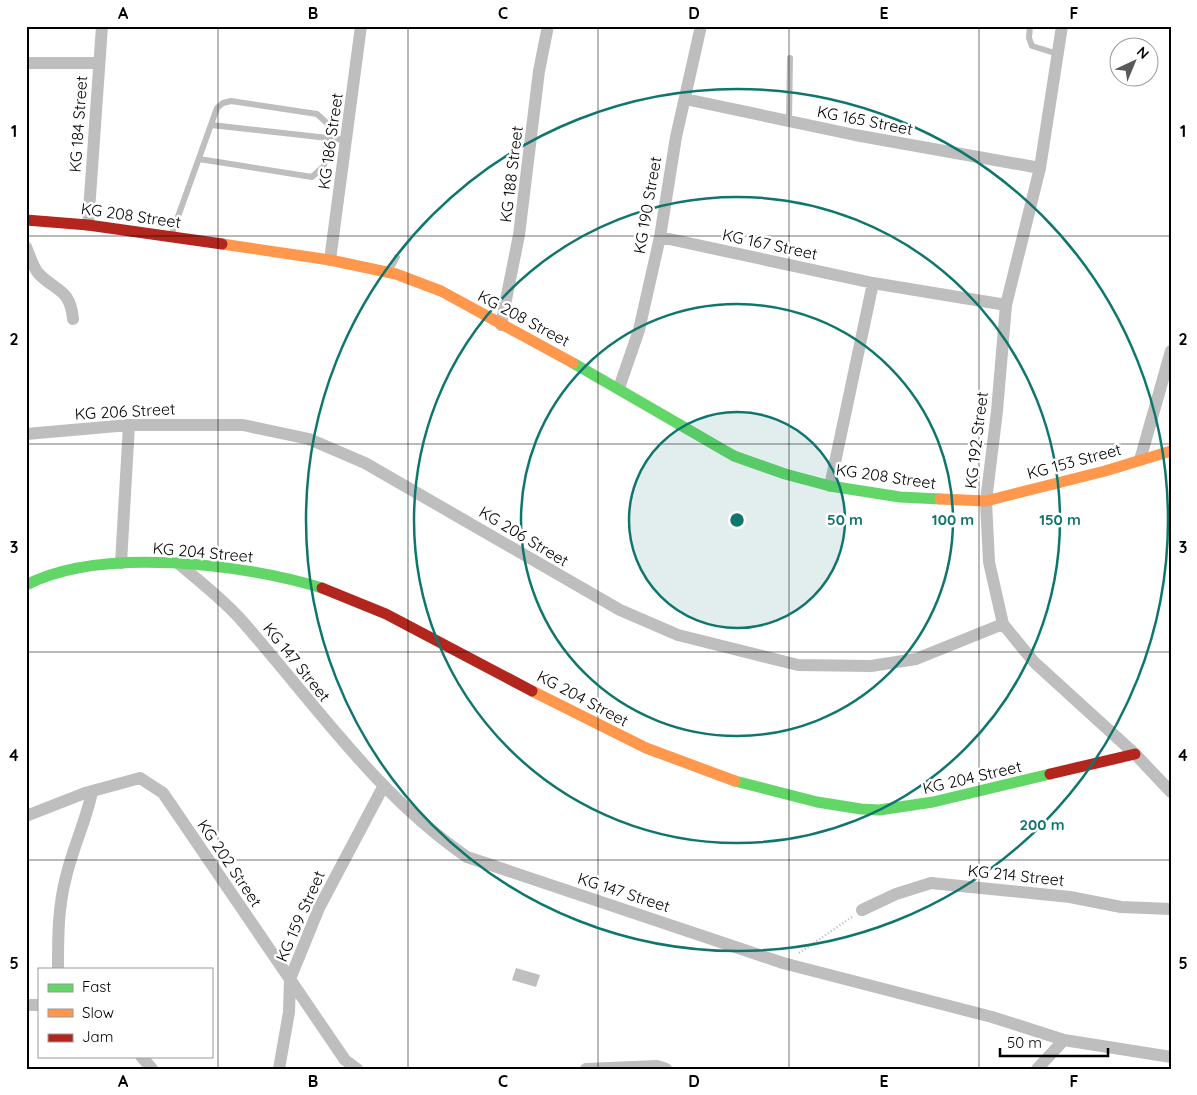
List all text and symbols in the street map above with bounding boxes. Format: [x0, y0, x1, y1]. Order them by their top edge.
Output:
text: A [118, 3, 129, 23]
text: B [308, 3, 318, 23]
text: C [498, 3, 508, 23]
text: D [688, 3, 700, 23]
text: E [879, 3, 889, 23]
text: F [1070, 3, 1079, 23]
north arrow [1110, 38, 1160, 88]
text: N [1133, 43, 1153, 63]
street label: KG 184 Street [65, 75, 91, 173]
street label: KG 186 Street [313, 92, 347, 190]
street label: KG 165 Street [815, 101, 915, 139]
text: 1 [11, 121, 17, 141]
text: 1 [1180, 121, 1186, 141]
street label: KG 188 Street [495, 125, 527, 223]
street label: KG 190 Street [629, 155, 665, 255]
street label: KG 208 Street [80, 198, 182, 232]
street label: KG 167 Street [721, 224, 819, 264]
street label: KG 208 Street [475, 285, 573, 351]
text: 2 [9, 329, 19, 349]
text: 2 [1178, 329, 1188, 349]
street label: KG 192 Street [960, 390, 992, 490]
street label: KG 206 Street [74, 398, 176, 424]
street label: KG 153 Street [1025, 439, 1123, 483]
street label: KG 208 Street [835, 459, 937, 493]
street label: KG 206 Street [476, 501, 572, 571]
text: 50 m [827, 510, 863, 529]
text: 100 m [932, 510, 974, 529]
text: 150 m [1039, 510, 1081, 529]
centre of rings [728, 511, 746, 529]
text: 3 [10, 537, 18, 557]
text: 3 [1179, 537, 1187, 557]
street label: KG 204 Street [152, 538, 254, 566]
street label: KG 147 Street [259, 619, 335, 705]
street label: KG 204 Street [534, 666, 632, 730]
text: 4 [9, 745, 19, 765]
text: 4 [1178, 745, 1188, 765]
street label: KG 204 Street [921, 756, 1023, 798]
street label: KG 202 Street [193, 815, 267, 911]
text: 200 m [1020, 815, 1065, 834]
street label: KG 214 Street [967, 860, 1065, 890]
street label: KG 159 Street [271, 867, 329, 965]
street label: KG 147 Street [575, 868, 673, 916]
text: 5 [9, 953, 19, 973]
text: 5 [1178, 953, 1188, 973]
legend [38, 968, 212, 1058]
text: Fast [82, 977, 111, 996]
text: Slow [82, 1003, 114, 1022]
scale bar [1000, 1025, 1107, 1057]
text: Jam [82, 1027, 113, 1046]
text: 50 m [1007, 1033, 1042, 1052]
text: A [118, 1071, 129, 1091]
text: B [308, 1071, 318, 1091]
text: C [498, 1071, 508, 1091]
text: D [688, 1071, 700, 1091]
text: E [879, 1071, 889, 1091]
text: F [1070, 1071, 1079, 1091]

